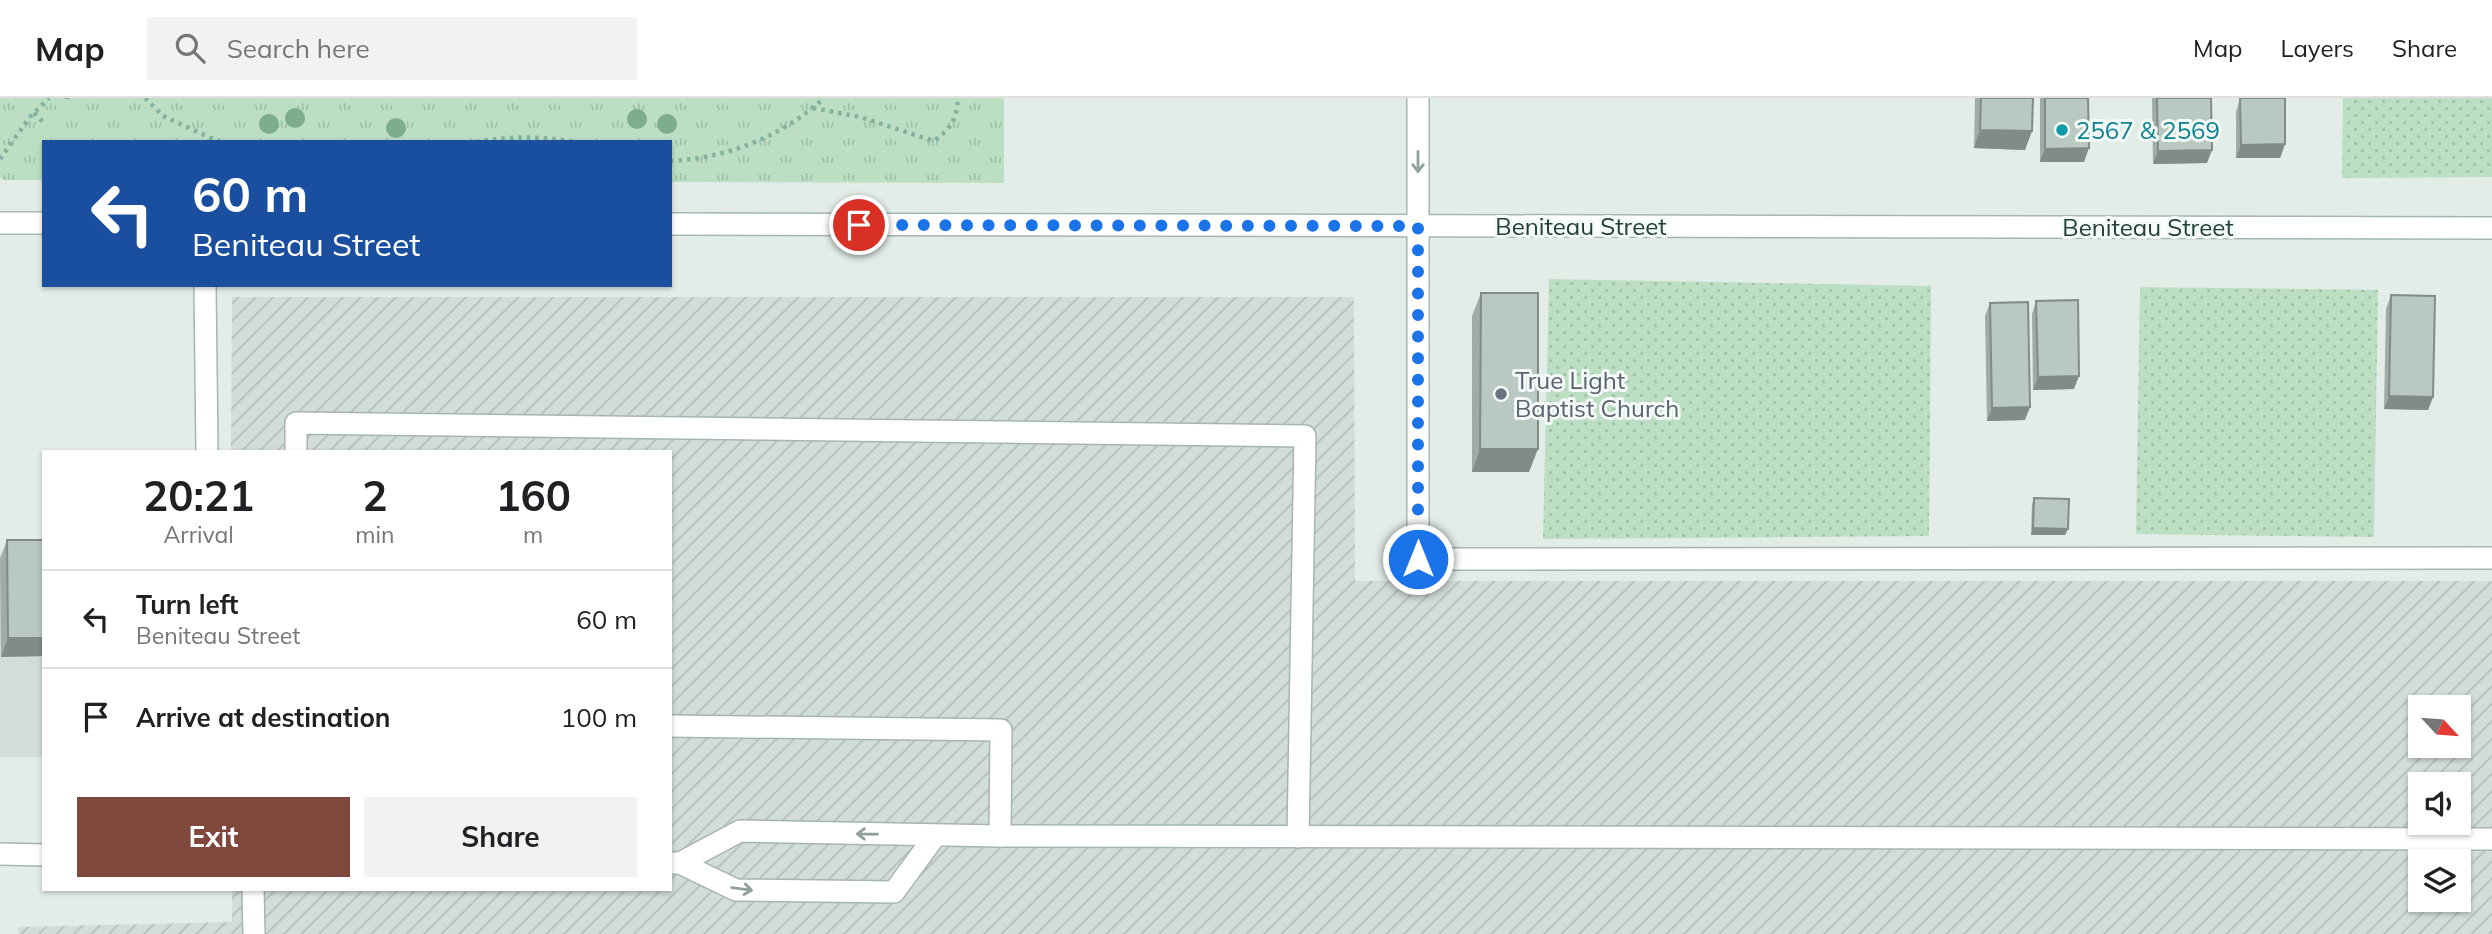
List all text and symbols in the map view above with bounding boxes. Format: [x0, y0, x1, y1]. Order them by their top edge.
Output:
search box [147, 17, 637, 80]
text: Map [35, 28, 105, 69]
icon: search [171, 29, 209, 67]
text: Search here [227, 32, 370, 65]
text: Map [2193, 33, 2242, 63]
text: Layers [2280, 33, 2354, 63]
text: Share [2392, 33, 2457, 63]
place label: 2567 & 2569 [2076, 115, 2220, 145]
marker: 2567 & 2569 [2054, 122, 2070, 138]
one-way arrow [1411, 150, 1425, 173]
text: 60 m [192, 163, 308, 224]
icon: left [77, 168, 168, 259]
pin [829, 195, 889, 255]
icon: arrive [840, 206, 878, 244]
street label: Beniteau Street [1495, 211, 1667, 241]
street label: Beniteau Street [2062, 212, 2234, 242]
text: Beniteau Street [192, 224, 421, 264]
place label: True Light Baptist Church [1515, 365, 1679, 423]
marker: True Light Baptist Church [1493, 386, 1509, 402]
text: 20:21 [143, 469, 254, 522]
text: 2 [362, 469, 387, 522]
text: 160 [495, 469, 571, 522]
text: Arrival [163, 520, 234, 549]
text: min [355, 520, 394, 549]
text: m [523, 520, 543, 549]
position arrow [1381, 522, 1455, 596]
text: Turn left [136, 588, 238, 621]
icon: left [77, 600, 115, 638]
text: 60 m [576, 603, 637, 636]
text: Beniteau Street [136, 621, 300, 650]
north arrow [2408, 695, 2471, 758]
map controls [2408, 695, 2471, 912]
icon: arrive [77, 698, 115, 736]
text: Arrive at destination [136, 701, 391, 734]
text: 100 m [561, 701, 637, 734]
button: sound [2408, 772, 2471, 835]
button: Exit [77, 797, 350, 877]
button: Share [364, 797, 637, 877]
one-way arrow [856, 828, 879, 841]
button: layers [2408, 849, 2471, 912]
one-way arrow [730, 883, 753, 896]

